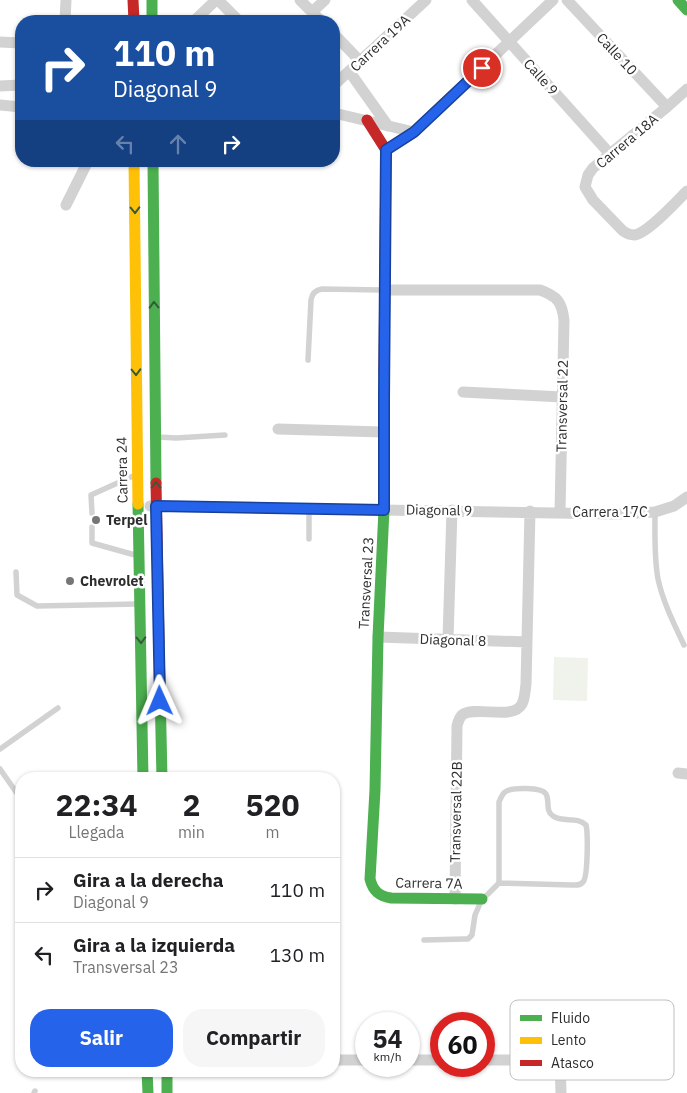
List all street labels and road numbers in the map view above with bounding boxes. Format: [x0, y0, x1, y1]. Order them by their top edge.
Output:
street label: Carrera 19A [346, 11, 414, 75]
street label: Calle 10 [593, 29, 641, 79]
street label: Calle 9 [520, 55, 562, 99]
street label: Carrera 18A [592, 110, 662, 172]
street label: Transversal 22 [552, 360, 572, 452]
street label: Carrera 24 [112, 436, 132, 504]
street label: Diagonal 9 [406, 500, 472, 520]
street label: Carrera 17C [572, 503, 648, 521]
street label: Transversal 23 [355, 536, 377, 630]
street label: Diagonal 8 [419, 630, 487, 650]
street label: Transversal 22B [446, 761, 466, 863]
street label: Carrera 7A [395, 873, 463, 893]

